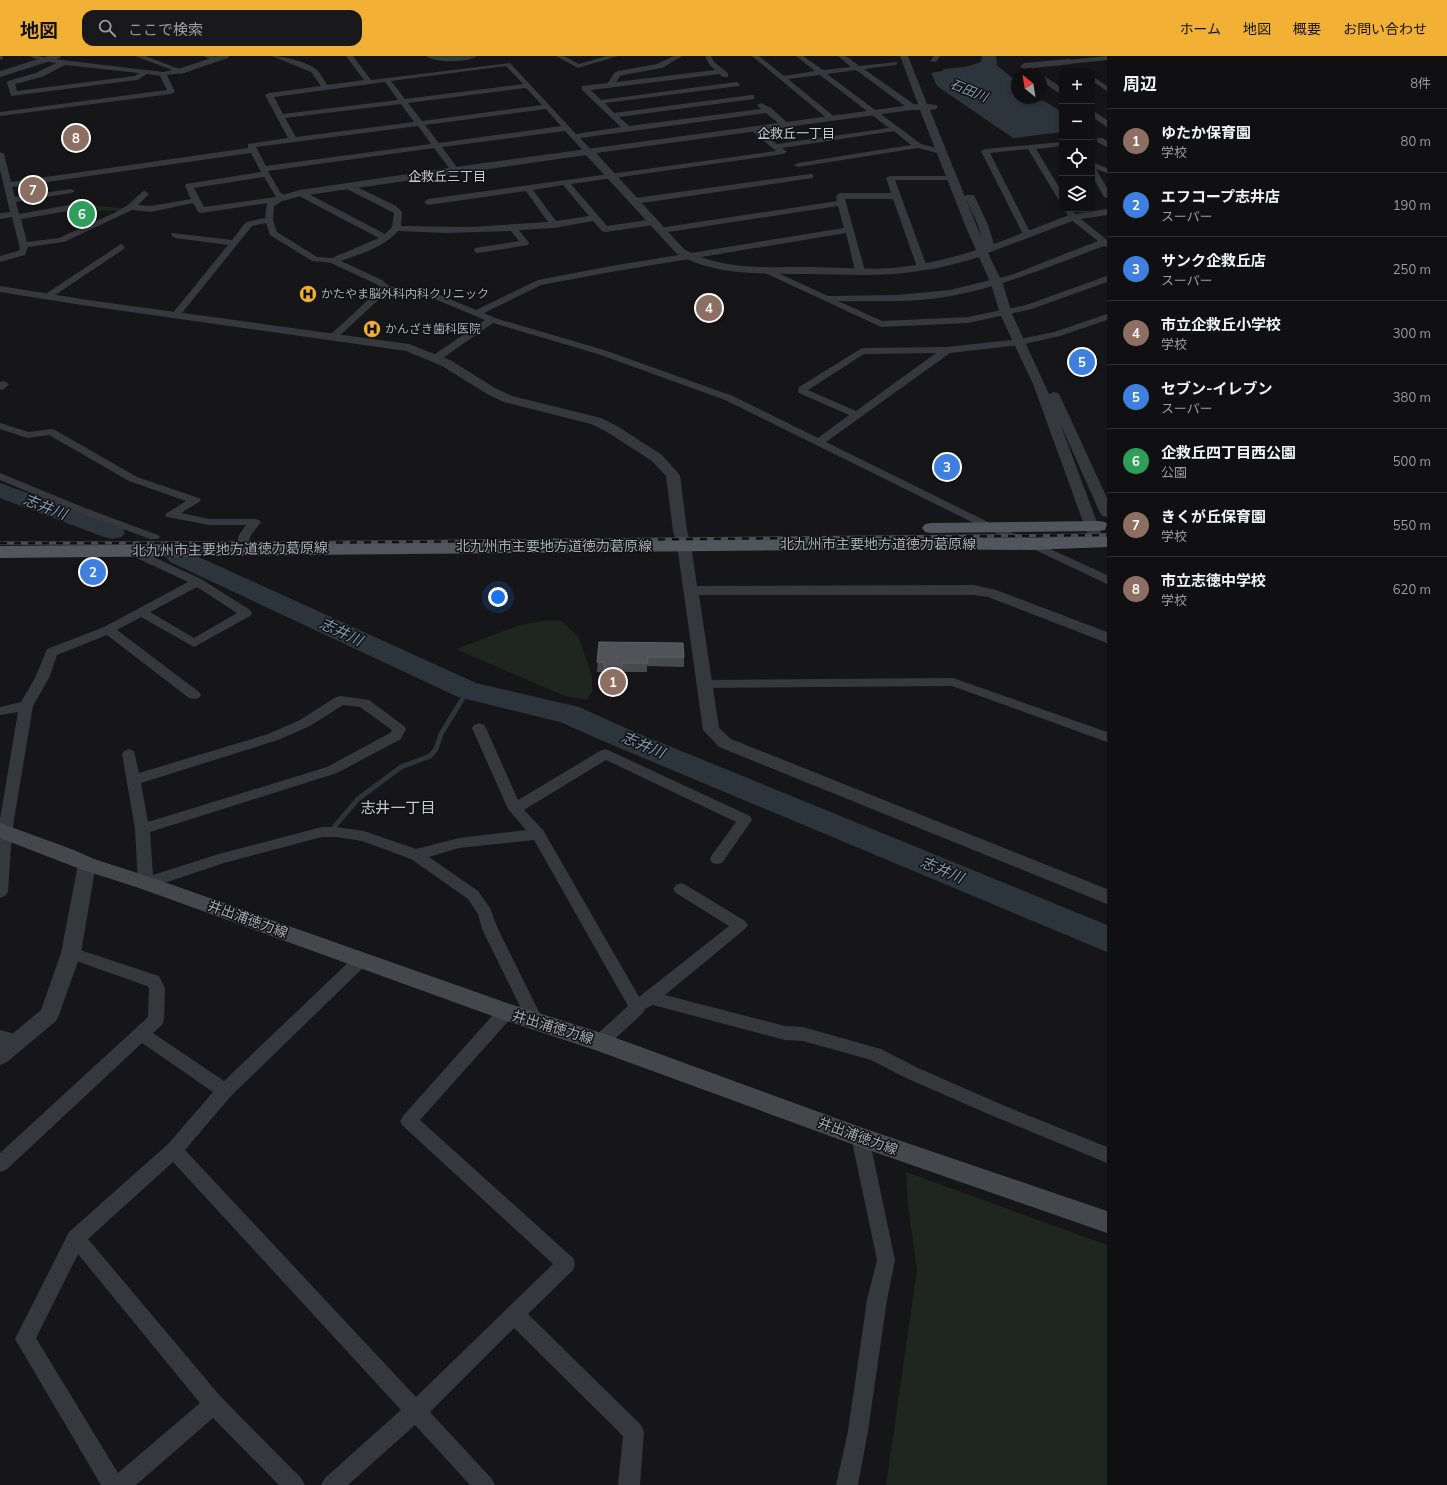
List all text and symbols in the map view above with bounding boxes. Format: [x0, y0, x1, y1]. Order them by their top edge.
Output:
search box [82, 10, 362, 46]
icon: search [96, 17, 118, 39]
text: 地図 [20, 18, 58, 42]
text: ここで検索 [128, 20, 203, 39]
text: ホーム [1179, 20, 1221, 38]
text: 地図 [1243, 20, 1271, 38]
text: 概要 [1293, 20, 1321, 38]
text: お問い合わせ [1343, 20, 1427, 38]
north arrow [1011, 68, 1047, 104]
map controls [1059, 68, 1095, 212]
button: + [1059, 68, 1095, 104]
text: 周辺 [1123, 73, 1157, 94]
water label: 石田川 [948, 75, 992, 105]
text: 8件 [1410, 75, 1431, 91]
button: − [1059, 104, 1095, 140]
pin: 8 [63, 123, 89, 153]
text: ゆたか保育園 [1161, 123, 1251, 142]
district label: 企救丘一丁目 [757, 125, 835, 141]
text: 1 [1132, 133, 1140, 149]
text: 80 m [1401, 133, 1431, 149]
button: locate [1059, 140, 1095, 176]
text: 学校 [1161, 144, 1187, 160]
district label: 企救丘三丁目 [408, 168, 486, 184]
pin: 7 [20, 175, 46, 205]
button: layers [1059, 176, 1095, 212]
text: エフコープ志井店 [1161, 187, 1280, 206]
text: 2 [1132, 197, 1140, 213]
text: 190 m [1393, 197, 1431, 213]
pin: 6 [69, 199, 95, 229]
text: スーパー [1161, 208, 1213, 224]
text: サンク企救丘店 [1161, 251, 1266, 270]
text: 3 [1132, 261, 1140, 277]
text: 250 m [1393, 261, 1431, 277]
text: スーパー [1161, 272, 1213, 288]
hospital icon: かたやま脳外科内科クリニック [298, 284, 318, 304]
place label: かたやま脳外科内科クリニック [321, 286, 489, 301]
pin: 4 [696, 293, 722, 323]
text: 市立企救丘小学校 [1161, 315, 1281, 334]
hospital icon: かんざき歯科医院 [362, 319, 382, 339]
place label: かんざき歯科医院 [385, 321, 481, 336]
text: 4 [1132, 325, 1140, 341]
text: 300 m [1393, 325, 1431, 341]
text: 学校 [1161, 336, 1187, 352]
pin: 5 [1069, 347, 1095, 377]
text: セブン-イレブン [1161, 379, 1273, 398]
text: 5 [1132, 389, 1140, 405]
text: 380 m [1393, 389, 1431, 405]
text: スーパー [1161, 400, 1213, 416]
text: 企救丘四丁目西公園 [1161, 443, 1296, 462]
pin: 3 [934, 452, 960, 482]
text: 6 [1132, 453, 1140, 469]
text: 500 m [1393, 453, 1431, 469]
text: 公園 [1161, 464, 1187, 480]
water label: 志井川 [21, 490, 71, 524]
text: きくが丘保育園 [1161, 507, 1266, 526]
text: 7 [1132, 517, 1140, 533]
text: 550 m [1393, 517, 1431, 533]
text: 学校 [1161, 528, 1187, 544]
street label: 北九州市主要地方道徳力葛原線 [780, 535, 976, 553]
street label: 北九州市主要地方道徳力葛原線 [456, 537, 652, 555]
street label: 北九州市主要地方道徳力葛原線 [132, 538, 328, 560]
pin: 2 [80, 557, 106, 587]
text: 市立志徳中学校 [1161, 571, 1266, 590]
text: 8 [1132, 581, 1140, 597]
text: 620 m [1393, 581, 1431, 597]
your location [488, 587, 508, 607]
text: 学校 [1161, 592, 1187, 608]
water label: 志井川 [317, 613, 367, 651]
pin: 1 [600, 667, 626, 697]
water label: 志井川 [619, 727, 669, 763]
district label: 志井一丁目 [360, 798, 436, 817]
water label: 志井川 [918, 852, 968, 888]
street label: 井出浦徳力線 [205, 896, 291, 942]
street label: 井出浦徳力線 [510, 1006, 596, 1048]
street label: 井出浦徳力線 [815, 1113, 901, 1159]

